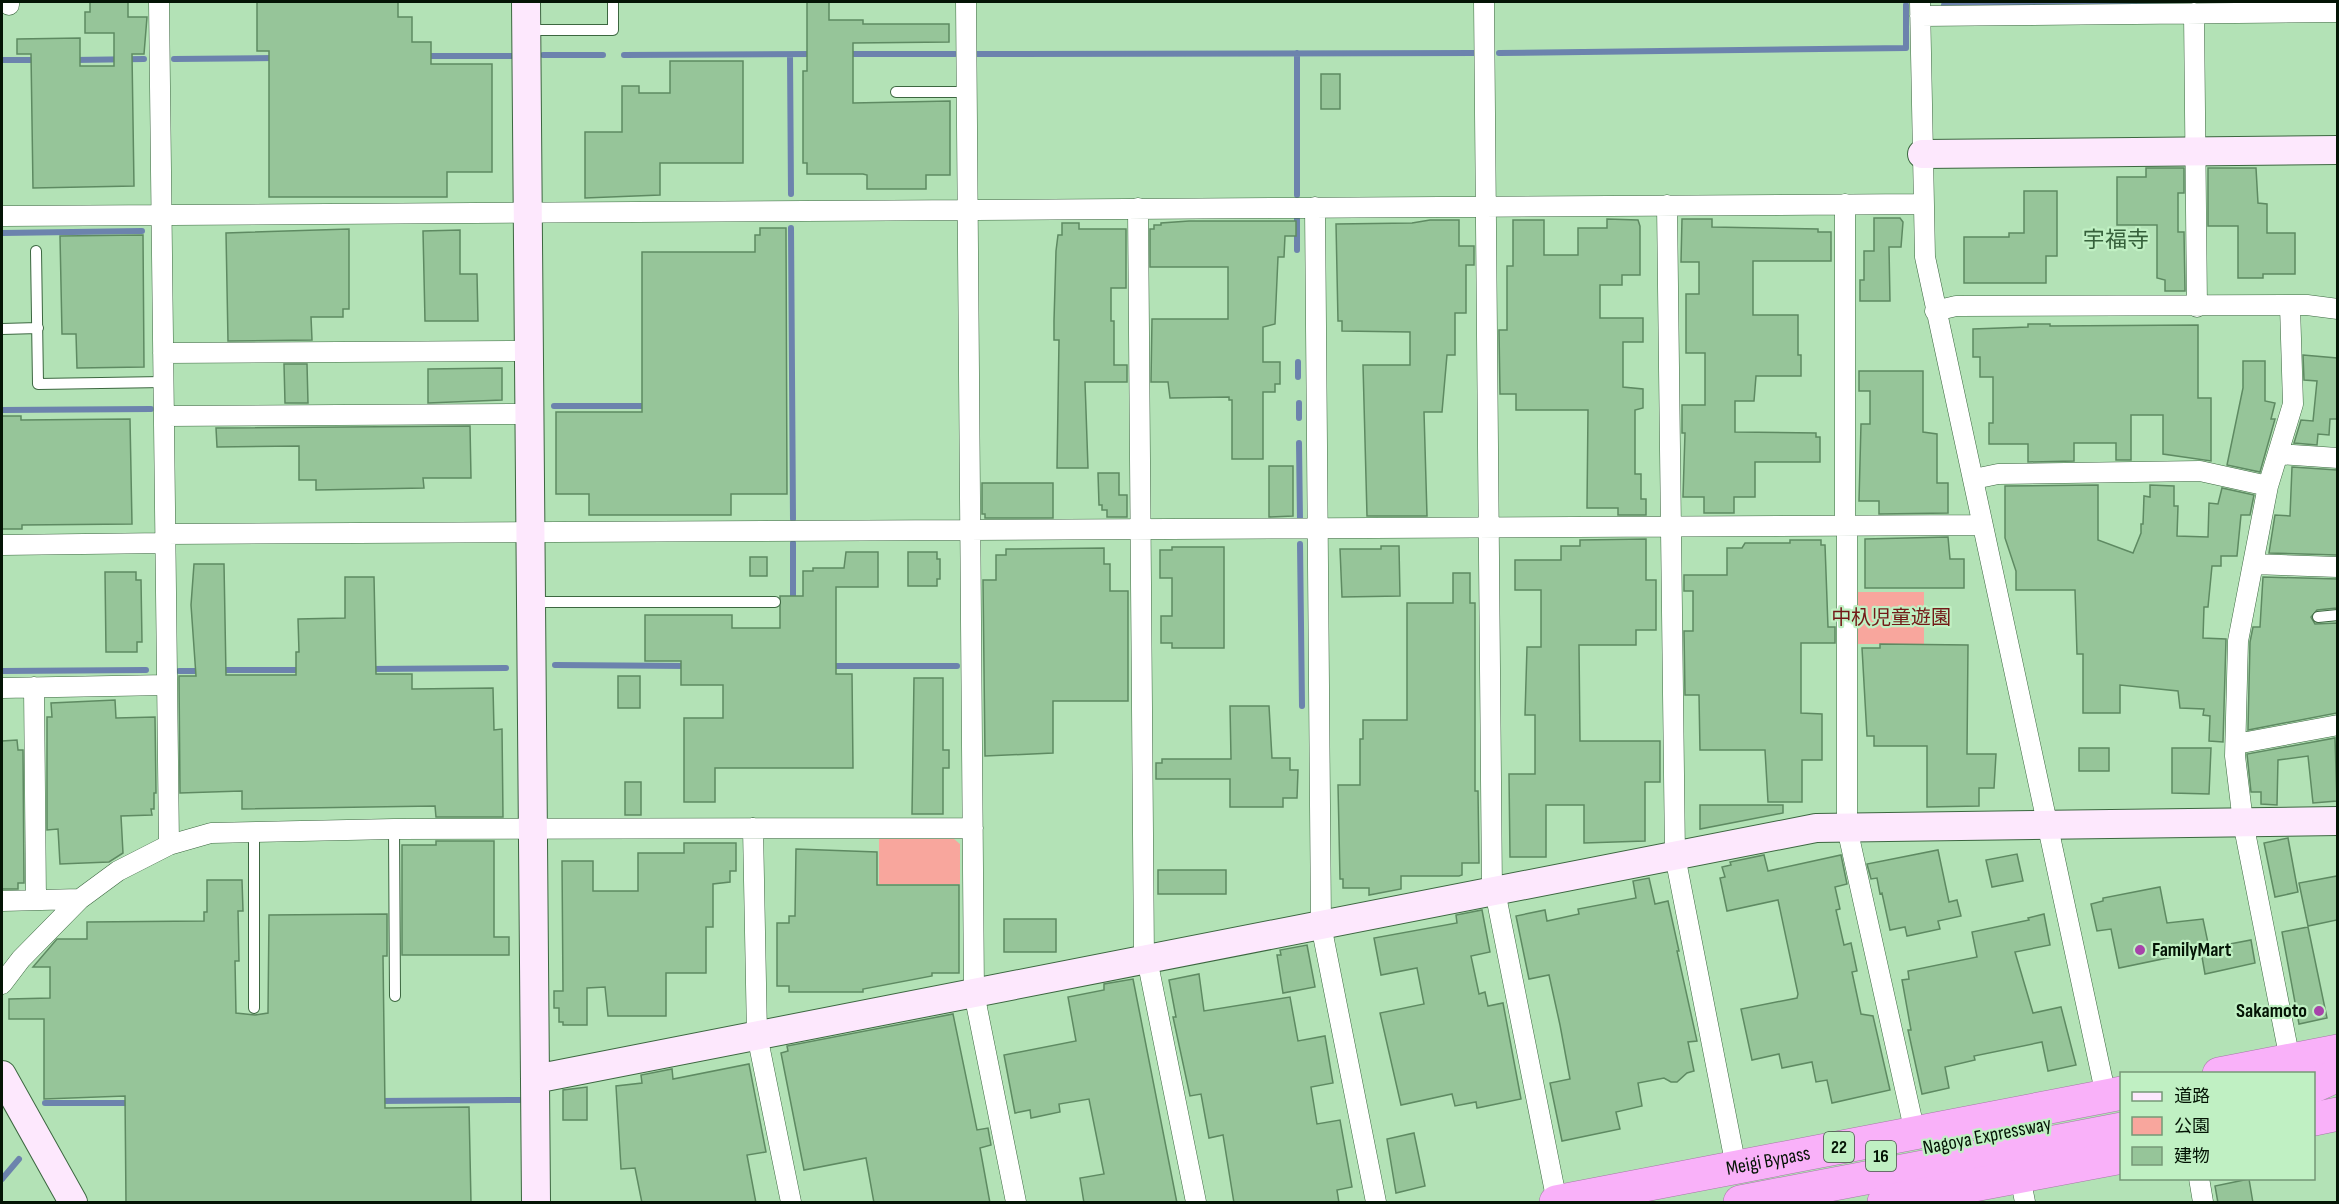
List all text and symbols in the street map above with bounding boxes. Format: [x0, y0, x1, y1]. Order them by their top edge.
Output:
district label: 宇福寺 [2083, 227, 2149, 254]
park label: 中杁児童遊園 [1831, 606, 1951, 630]
place label: FamilyMart [2152, 938, 2232, 962]
marker: FamilyMart [2133, 943, 2147, 957]
place label: Sakamoto [2236, 999, 2307, 1023]
marker: Sakamoto [2312, 1004, 2326, 1018]
legend [2120, 1072, 2315, 1180]
text: 道路 [2174, 1086, 2210, 1107]
street label: Nagoya Expressway [1921, 1112, 2053, 1160]
text: 公園 [2174, 1116, 2210, 1137]
road number: 22 [1824, 1132, 1854, 1162]
street label: Meigi Bypass [1724, 1141, 1812, 1181]
road number: 16 [1866, 1141, 1896, 1171]
text: 建物 [2174, 1146, 2210, 1167]

